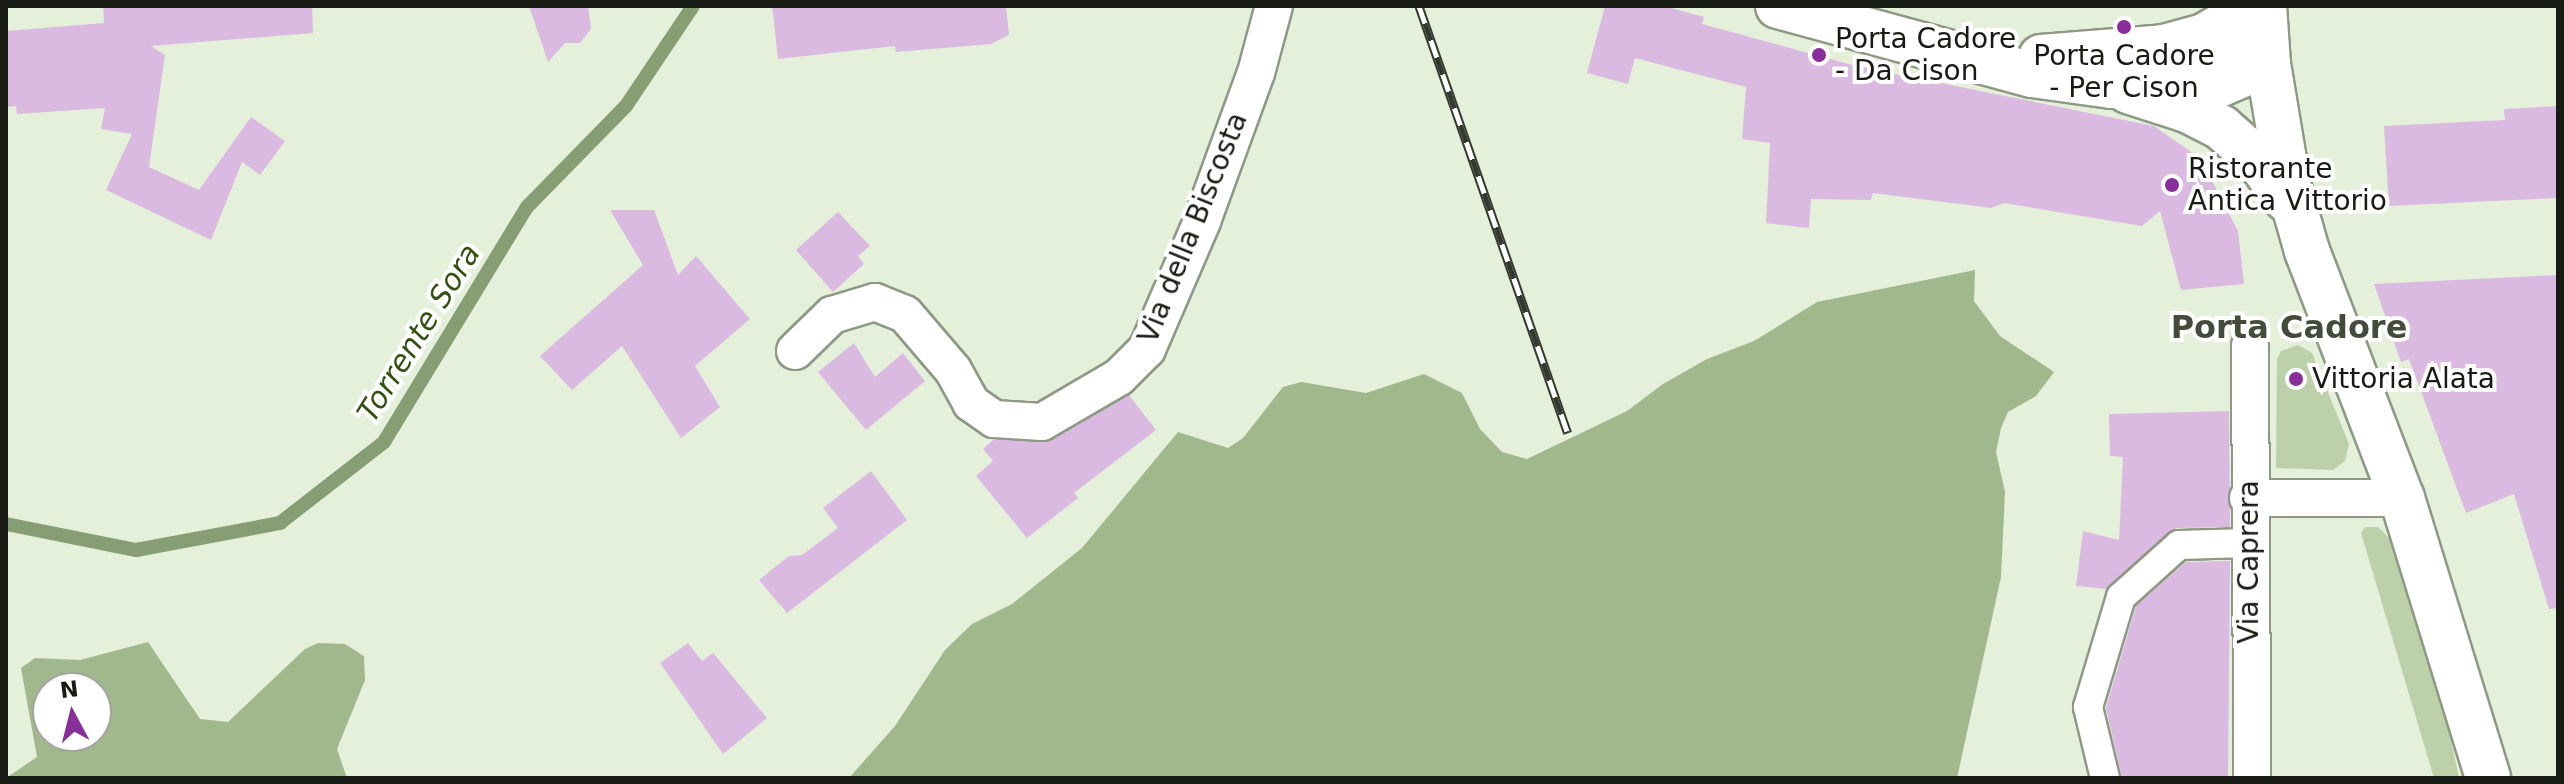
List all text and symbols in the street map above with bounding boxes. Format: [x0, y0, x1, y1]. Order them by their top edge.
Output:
marker: Porta Cadore - Per Cison [2115, 18, 2133, 36]
place label: Porta Cadore - Da Cison [1835, 22, 2016, 88]
place label: Porta Cadore - Per Cison [2033, 39, 2215, 105]
marker: Porta Cadore - Da Cison [1810, 46, 1828, 64]
street label: Via della Biscosta [1131, 108, 1255, 348]
place label: Ristorante Antica Vittorio [2188, 152, 2387, 218]
marker: Ristorante Antica Vittorio [2163, 176, 2181, 194]
water label: Torrente Sora [350, 237, 488, 429]
district label: Porta Cadore [2171, 308, 2407, 346]
place label: Vittoria Alata [2312, 362, 2495, 396]
marker: Vittoria Alata [2287, 370, 2305, 388]
street label: Via Caprera [2232, 480, 2266, 644]
north arrow [32, 672, 112, 752]
text: N [59, 676, 80, 703]

